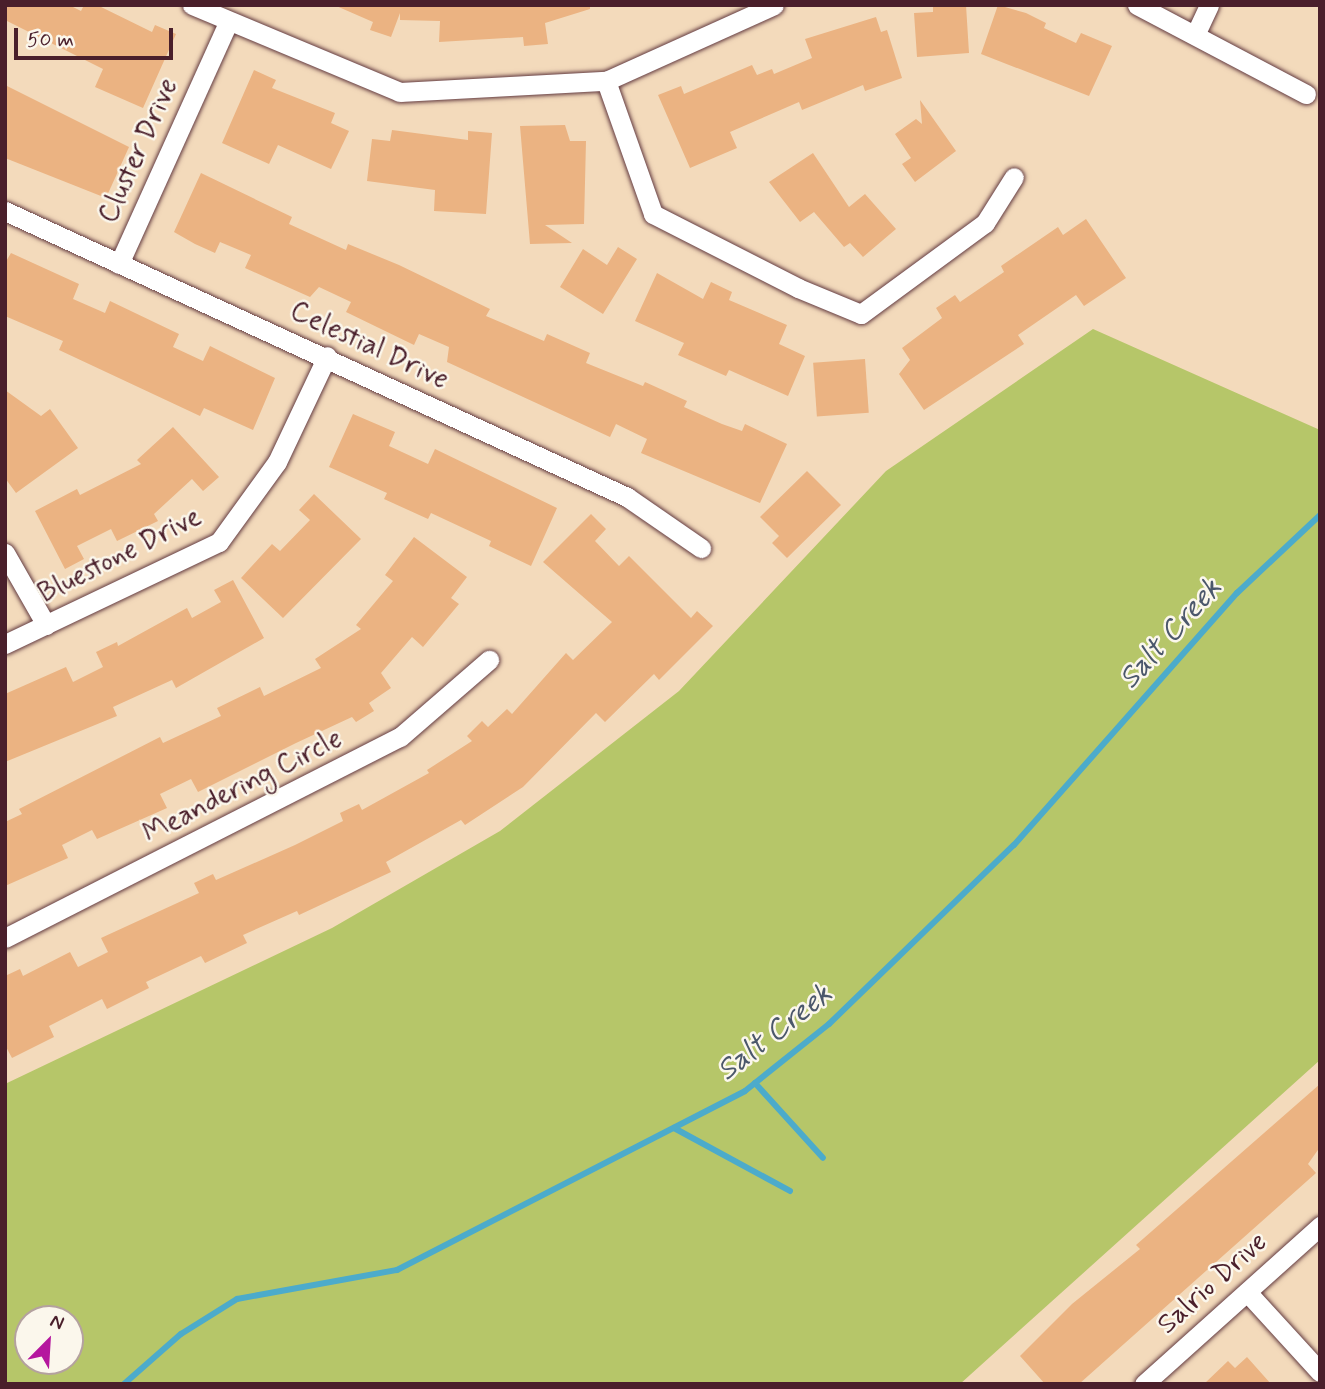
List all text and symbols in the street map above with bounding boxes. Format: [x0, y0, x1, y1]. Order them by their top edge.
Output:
scale bar [18, 14, 177, 58]
text: 50 m [27, 26, 74, 54]
street label: Cluster Drive [92, 74, 186, 228]
street label: Celestial Drive [285, 295, 453, 397]
street label: Bluestone Drive [34, 501, 206, 611]
water label: Salt Creek [1112, 571, 1230, 697]
street label: Meandering Circle [138, 722, 348, 852]
water label: Salt Creek [710, 977, 840, 1089]
street label: Salrio Drive [1151, 1226, 1275, 1342]
north arrow [14, 1305, 84, 1375]
text: N [46, 1308, 68, 1336]

